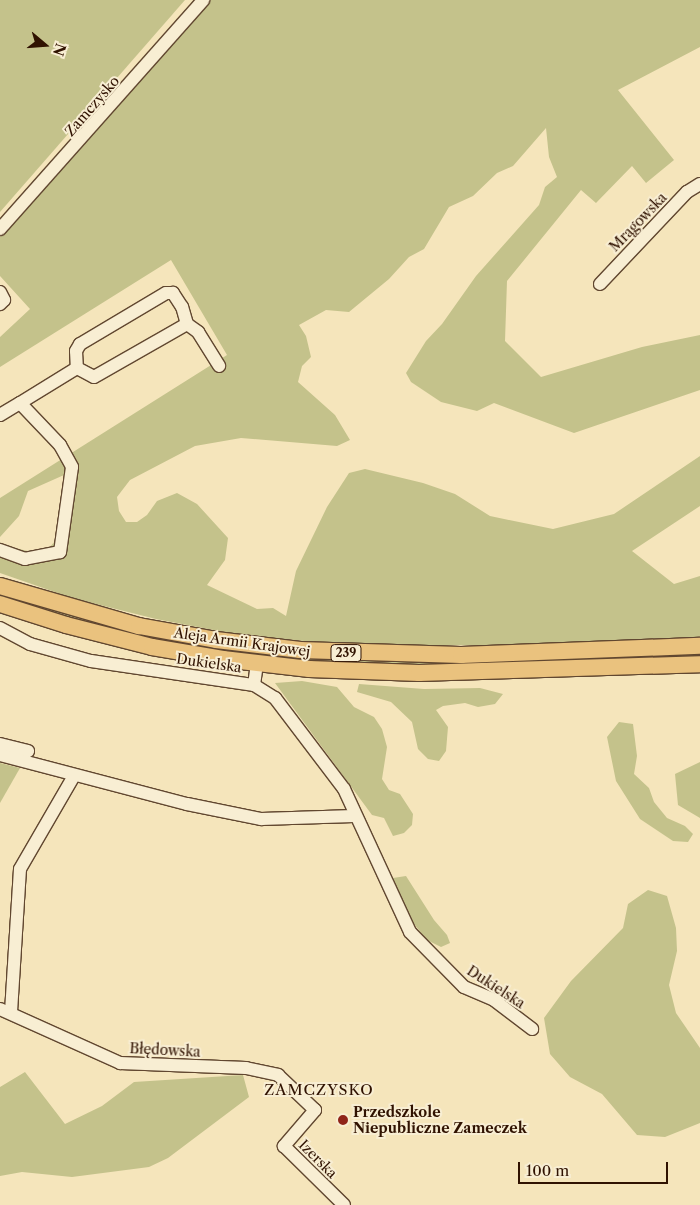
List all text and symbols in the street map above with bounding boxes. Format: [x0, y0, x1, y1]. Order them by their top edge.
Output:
north arrow [20, 20, 70, 70]
text: N [49, 41, 70, 58]
street label: Zamczysko [61, 72, 123, 140]
street label: Mrągowska [606, 189, 670, 255]
street label: Aleja Armii Krajowej [172, 624, 312, 660]
road number: 239 [330, 644, 362, 662]
street label: Dukielska [175, 650, 243, 676]
street label: Dukielska [464, 962, 528, 1012]
street label: Błędowska [129, 1040, 201, 1060]
district label: ZAMCZYSKO [263, 1081, 375, 1099]
place label: Przedszkole Niepubliczne Zameczek [353, 1104, 527, 1136]
marker: Przedszkole Niepubliczne Zameczek [337, 1114, 349, 1126]
street label: Izerska [295, 1136, 341, 1182]
scale bar [520, 1152, 670, 1184]
text: 100 m [526, 1161, 569, 1180]

